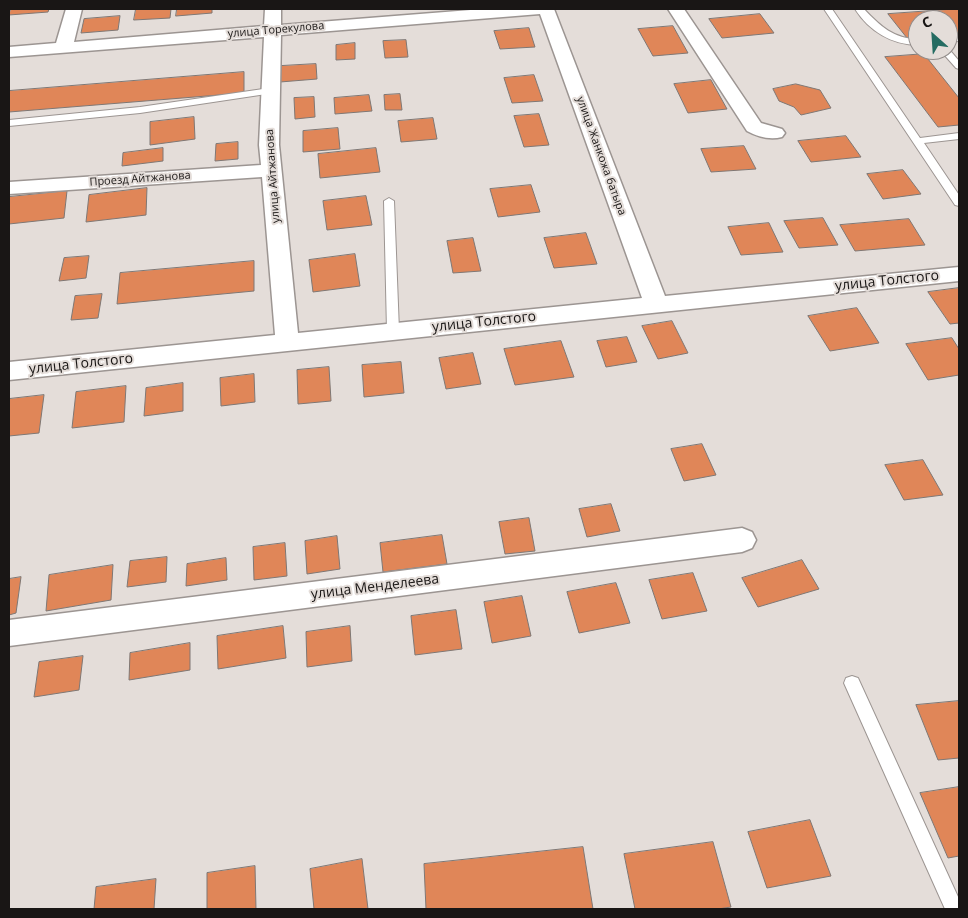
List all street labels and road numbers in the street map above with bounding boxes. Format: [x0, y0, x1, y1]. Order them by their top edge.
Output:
street label: улица Торекулова [227, 19, 325, 41]
street label: улица Жанкожа батыра [573, 95, 629, 217]
street label: улица Айтжанова [263, 129, 283, 223]
street label: Проезд Айтжанова [89, 169, 191, 189]
street label: улица Толстого [834, 267, 940, 295]
street label: улица Толстого [431, 308, 537, 336]
street label: улица Толстого [28, 350, 134, 378]
street label: улица Менделеева [310, 571, 440, 603]

